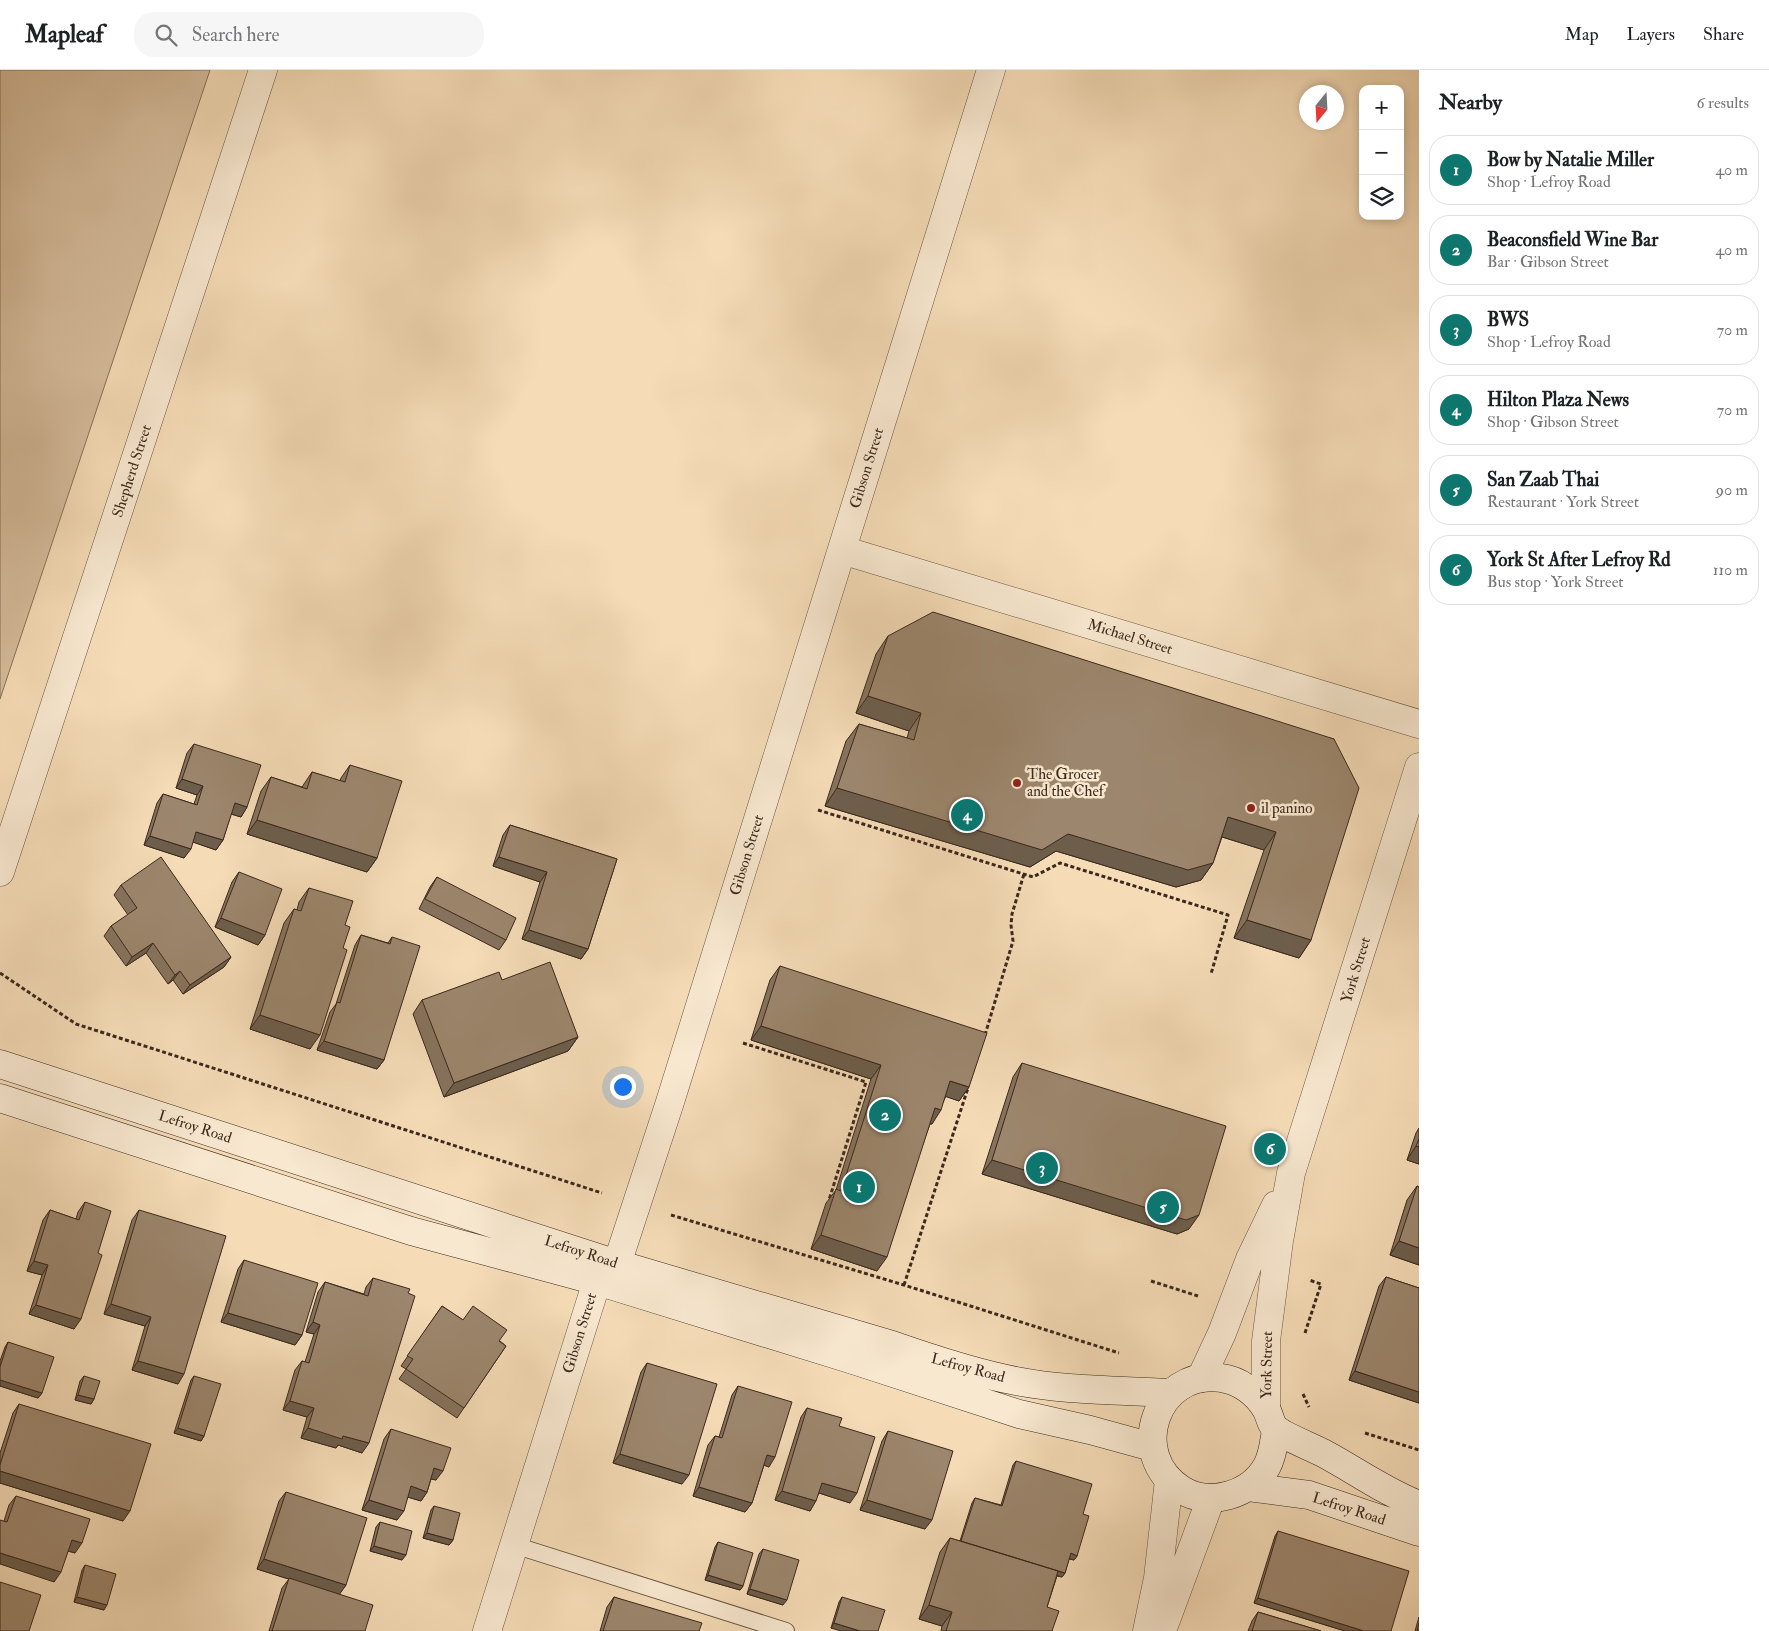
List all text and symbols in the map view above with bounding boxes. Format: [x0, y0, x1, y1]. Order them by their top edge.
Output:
search box [134, 12, 484, 57]
text: Mapleaf [25, 19, 104, 50]
icon: search [152, 21, 180, 49]
text: Search here [192, 23, 279, 47]
text: Map [1565, 23, 1599, 46]
text: Layers [1627, 23, 1675, 46]
text: Share [1703, 23, 1744, 46]
north arrow [1299, 85, 1344, 130]
map controls [1359, 85, 1404, 220]
button: + [1359, 85, 1404, 130]
text: Nearby [1439, 89, 1502, 116]
text: 6 results [1697, 93, 1749, 113]
button: − [1359, 130, 1404, 175]
text: Bow by Natalie Miller [1487, 148, 1654, 172]
text: 1 [1453, 160, 1459, 180]
text: 40 m [1715, 160, 1748, 180]
text: Shop · Lefroy Road [1487, 172, 1611, 192]
button: layers [1359, 175, 1404, 220]
text: Beaconsfield Wine Bar [1487, 228, 1658, 252]
text: 2 [1452, 240, 1460, 260]
text: 40 m [1715, 240, 1748, 260]
text: Bar · Gibson Street [1487, 252, 1609, 272]
text: BWS [1487, 308, 1529, 332]
text: 3 [1453, 320, 1459, 340]
text: 70 m [1717, 320, 1748, 340]
text: Shop · Lefroy Road [1487, 332, 1611, 352]
text: Hilton Plaza News [1487, 388, 1629, 412]
text: 4 [1452, 400, 1460, 420]
text: 70 m [1717, 400, 1748, 420]
text: Shop · Gibson Street [1487, 412, 1619, 432]
street label: Shepherd Street [108, 422, 157, 520]
street label: Gibson Street [846, 425, 888, 511]
text: San Zaab Thai [1487, 468, 1599, 492]
text: 5 [1452, 480, 1460, 500]
text: 90 m [1716, 480, 1748, 500]
text: Restaurant · York Street [1487, 492, 1639, 512]
text: York St After Lefroy Rd [1487, 548, 1671, 572]
text: 6 [1452, 560, 1460, 580]
text: 110 m [1713, 560, 1748, 580]
text: Bus stop · York Street [1487, 572, 1624, 592]
street label: Michael Street [1085, 615, 1175, 659]
place label: The Grocer and the Chef [1027, 765, 1106, 801]
marker: The Grocer and the Chef [1011, 777, 1023, 789]
pin: 4 [951, 796, 983, 834]
place label: il panino [1261, 799, 1312, 819]
marker: il panino [1245, 802, 1257, 814]
street label: Gibson Street [726, 812, 768, 898]
street label: York Street [1337, 935, 1375, 1005]
your location [610, 1074, 636, 1100]
pin: 2 [869, 1096, 901, 1134]
street label: Lefroy Road [156, 1106, 235, 1148]
pin: 6 [1254, 1130, 1286, 1168]
pin: 3 [1026, 1149, 1058, 1187]
pin: 1 [843, 1168, 875, 1206]
pin: 5 [1147, 1188, 1179, 1226]
street label: Lefroy Road [542, 1231, 621, 1273]
street label: Gibson Street [559, 1290, 601, 1376]
street label: York Street [1257, 1331, 1277, 1399]
street label: Lefroy Road [929, 1349, 1008, 1387]
street label: Lefroy Road [1310, 1488, 1389, 1530]

